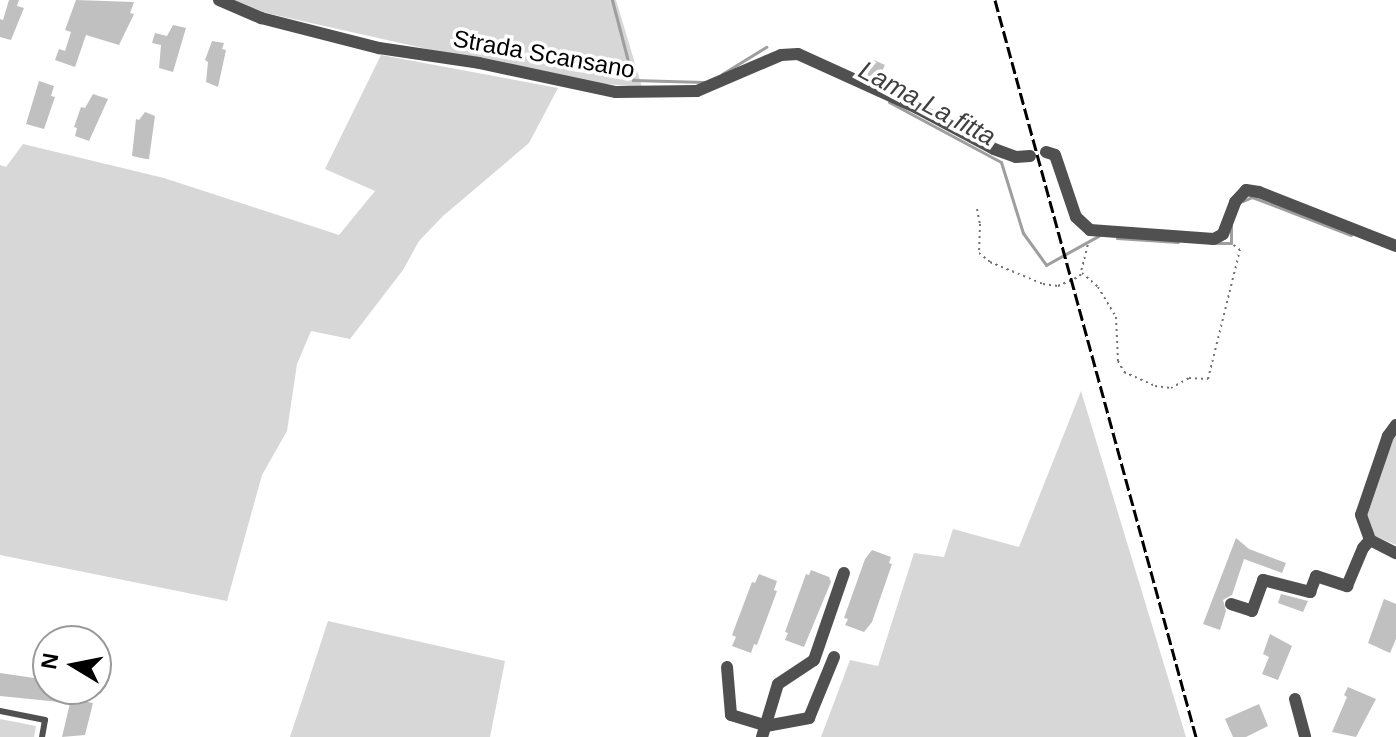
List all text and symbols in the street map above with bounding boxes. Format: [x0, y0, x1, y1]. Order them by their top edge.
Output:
street label: Strada Scansano [451, 24, 637, 84]
water label: Lama La fitta [853, 55, 1001, 153]
north arrow [32, 625, 112, 705]
text: N [36, 651, 64, 671]

